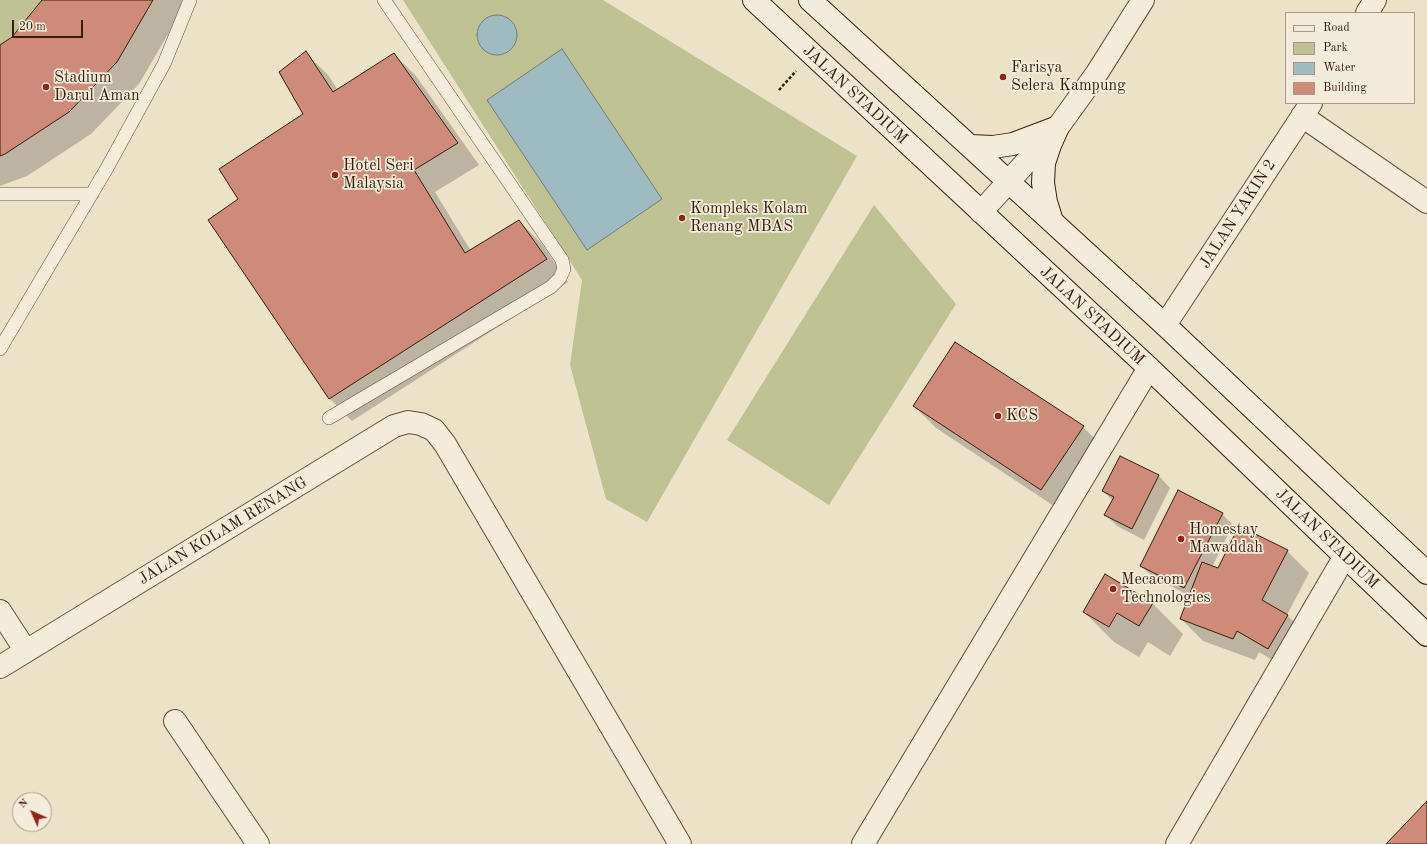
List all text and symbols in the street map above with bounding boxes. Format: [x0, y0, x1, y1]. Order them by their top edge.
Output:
scale bar [14, 12, 85, 38]
legend [1285, 12, 1415, 104]
text: 20 m [19, 21, 46, 33]
text: Road [1323, 22, 1350, 34]
street label: JALAN STADIUM [799, 41, 911, 149]
text: Park [1323, 42, 1348, 54]
place label: Farisya Selera Kampung [1011, 58, 1126, 96]
text: Water [1323, 62, 1355, 74]
place label: Stadium Darul Aman [54, 68, 140, 106]
marker: Farisya Selera Kampung [998, 72, 1008, 82]
marker: Stadium Darul Aman [41, 82, 51, 92]
text: Building [1323, 82, 1367, 94]
place label: Hotel Seri Malaysia [343, 156, 413, 194]
street label: JALAN YAKIN 2 [1196, 156, 1280, 272]
marker: Hotel Seri Malaysia [330, 170, 340, 180]
place label: Kompleks Kolam Renang MBAS [690, 199, 807, 237]
marker: Kompleks Kolam Renang MBAS [677, 213, 687, 223]
street label: JALAN STADIUM [1036, 262, 1148, 370]
place label: KCS [1006, 406, 1038, 426]
marker: KCS [993, 411, 1003, 421]
street label: JALAN KOLAM RENANG [135, 473, 311, 589]
street label: JALAN STADIUM [1271, 485, 1383, 593]
place label: Homestay Mawaddah [1189, 520, 1263, 558]
marker: Homestay Mawaddah [1176, 534, 1186, 544]
place label: Mecacom Technologies [1121, 570, 1210, 608]
marker: Mecacom Technologies [1108, 584, 1118, 594]
north arrow [12, 792, 52, 832]
text: N [17, 797, 31, 811]

